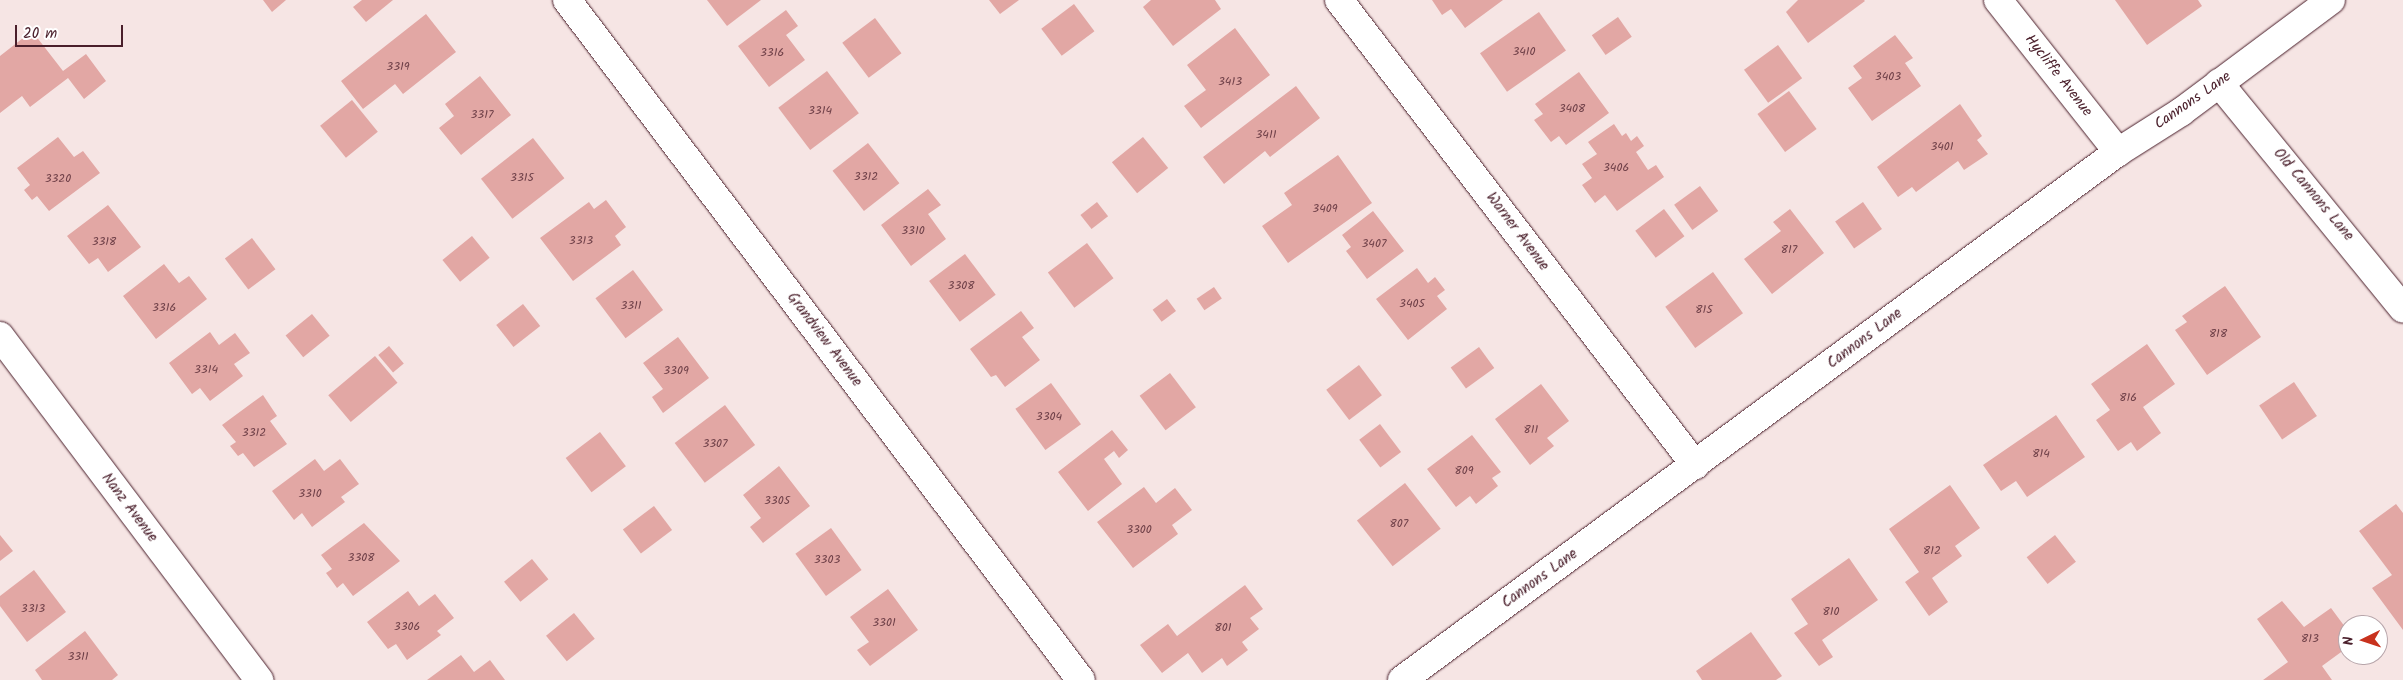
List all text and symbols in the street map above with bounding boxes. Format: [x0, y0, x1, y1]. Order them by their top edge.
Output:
scale bar [18, 15, 125, 47]
text: 20 m [23, 22, 57, 46]
street label: Hycliffe Avenue [2020, 31, 2096, 121]
house number: 3410 [1512, 45, 1536, 59]
house number: 3316 [760, 46, 784, 60]
house number: 3319 [386, 60, 410, 74]
street label: Cannons Lane [2151, 68, 2235, 134]
house number: 3403 [1875, 70, 1901, 84]
house number: 3413 [1218, 75, 1242, 89]
house number: 3408 [1559, 102, 1585, 116]
house number: 3314 [808, 104, 832, 118]
house number: 3317 [470, 108, 494, 122]
house number: 3411 [1256, 128, 1276, 142]
house number: 3401 [1930, 140, 1954, 154]
street label: Old Cannons Lane [2269, 145, 2357, 245]
house number: 3406 [1603, 161, 1629, 175]
house number: 3312 [854, 170, 878, 184]
house number: 3315 [510, 171, 534, 185]
house number: 3320 [45, 172, 71, 186]
street label: Warner Avenue [1482, 189, 1552, 275]
house number: 3409 [1312, 202, 1338, 216]
house number: 3310 [901, 224, 925, 238]
house number: 3313 [569, 234, 593, 248]
house number: 3318 [92, 235, 116, 249]
house number: 3407 [1362, 237, 1386, 251]
house number: 817 [1781, 243, 1797, 257]
house number: 3308 [948, 279, 974, 293]
street label: Grandview Avenue [783, 289, 865, 391]
house number: 3405 [1399, 297, 1425, 311]
house number: 3311 [620, 299, 642, 313]
house number: 3316 [152, 301, 176, 315]
house number: 815 [1695, 303, 1713, 317]
street label: Cannons Lane [1824, 305, 1906, 373]
house number: 818 [2209, 327, 2227, 341]
house number: 3314 [194, 363, 218, 377]
house number: 3309 [663, 364, 689, 378]
house number: 816 [2119, 391, 2137, 405]
house number: 3304 [1036, 410, 1062, 424]
house number: 811 [1524, 423, 1538, 437]
house number: 3312 [242, 426, 266, 440]
house number: 3307 [702, 437, 728, 451]
house number: 814 [2032, 447, 2050, 461]
house number: 809 [1454, 464, 1474, 478]
street label: Nanz Avenue [97, 470, 161, 546]
house number: 3310 [298, 487, 322, 501]
house number: 3305 [764, 494, 790, 508]
house number: 807 [1390, 517, 1408, 531]
house number: 3300 [1126, 523, 1152, 537]
house number: 812 [1923, 544, 1941, 558]
street label: Cannons Lane [1499, 546, 1581, 612]
house number: 3308 [348, 551, 374, 565]
house number: 3303 [814, 553, 840, 567]
house number: 3313 [21, 602, 45, 616]
house number: 810 [1823, 605, 1839, 619]
north arrow [2338, 615, 2388, 665]
house number: 3301 [872, 616, 896, 630]
house number: 3306 [394, 620, 420, 634]
house number: 801 [1215, 621, 1231, 635]
house number: 813 [2301, 632, 2319, 646]
text: N [2338, 636, 2360, 646]
house number: 3311 [67, 650, 89, 664]

